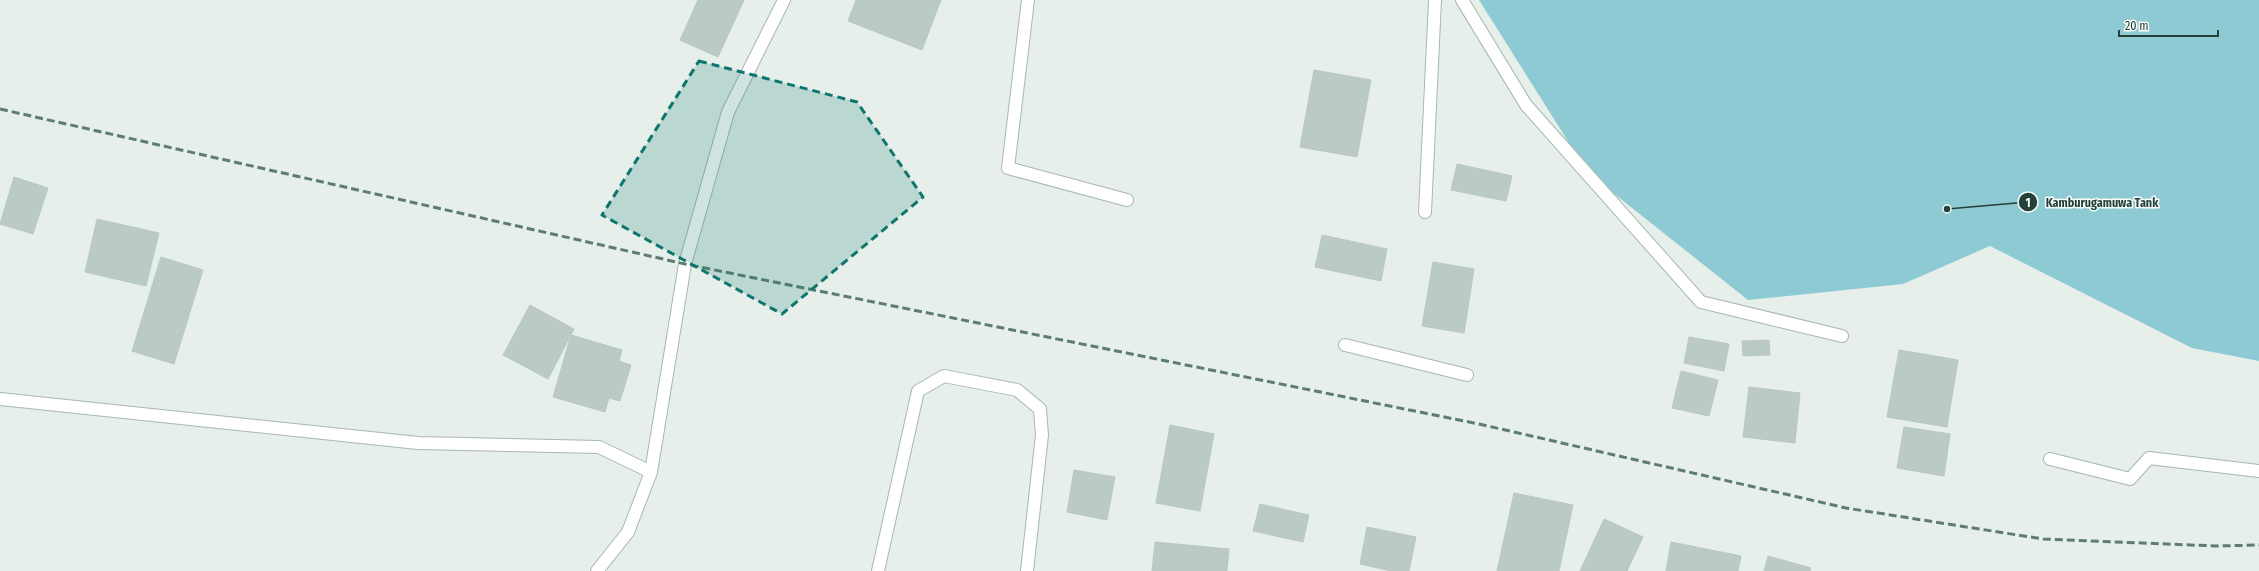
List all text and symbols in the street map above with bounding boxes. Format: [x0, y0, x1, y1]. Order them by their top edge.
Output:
scale bar [2119, 12, 2218, 38]
text: 20 m [2125, 19, 2149, 33]
callout: Kamburugamuwa Tank [2018, 190, 2166, 214]
text: 1 [2025, 196, 2031, 210]
text: Kamburugamuwa Tank [2046, 196, 2159, 210]

